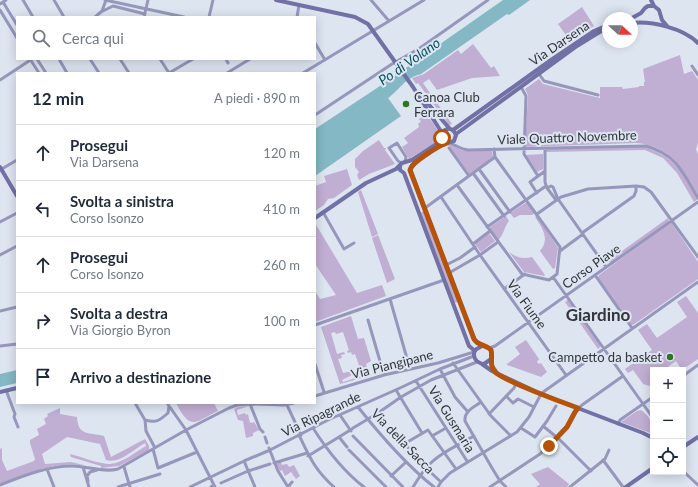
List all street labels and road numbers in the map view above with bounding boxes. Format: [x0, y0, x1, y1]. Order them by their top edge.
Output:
street label: Via Darsena [526, 17, 592, 69]
street label: Viale Quattro Novembre [497, 127, 637, 147]
street label: Corso Piave [559, 240, 623, 292]
street label: Via Fiume [504, 276, 550, 332]
street label: Via Piangipane [349, 346, 435, 382]
street label: Via Gusmaria [425, 383, 479, 455]
street label: Via Ripagrande [279, 388, 363, 440]
street label: Via della Sacca [368, 405, 438, 477]

